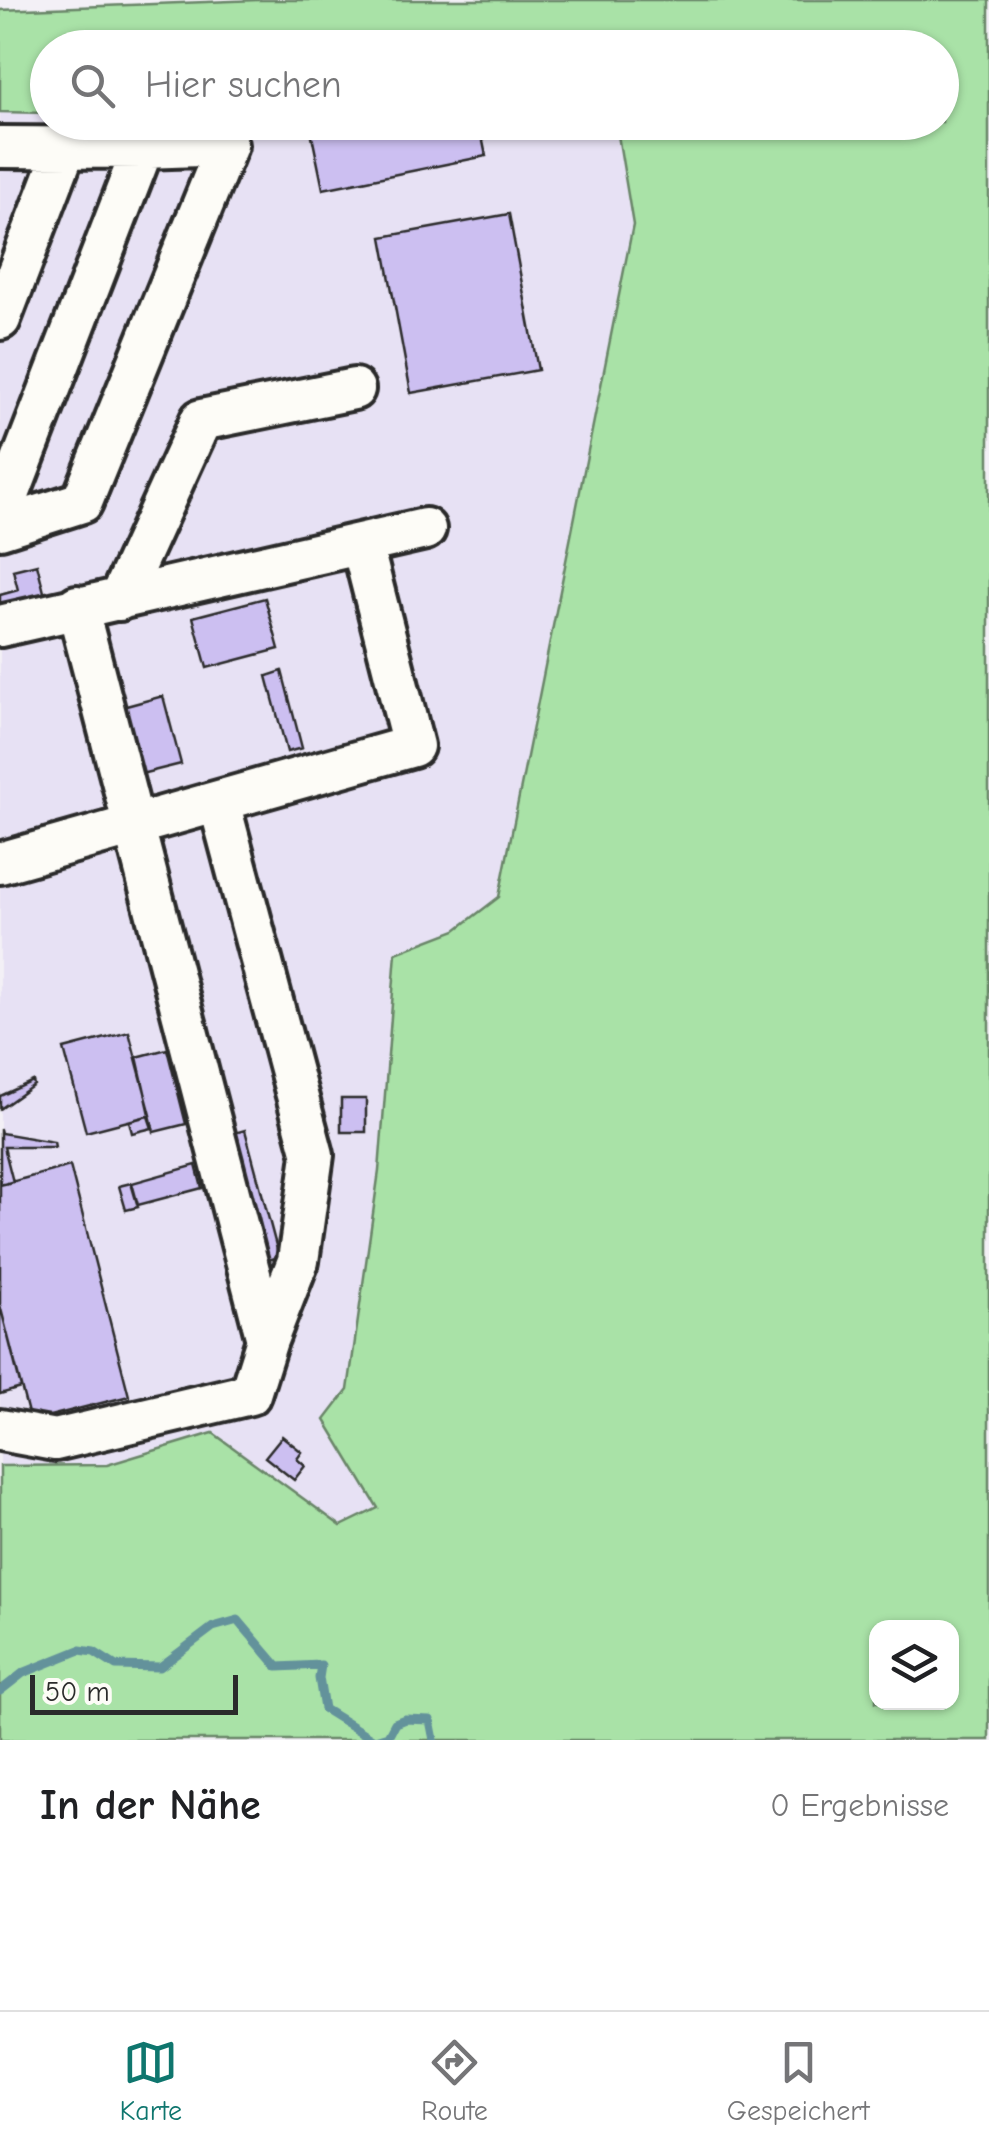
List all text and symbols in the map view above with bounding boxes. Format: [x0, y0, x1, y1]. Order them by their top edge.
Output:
search box [30, 30, 959, 140]
icon: search [65, 58, 120, 113]
text: Hier suchen [145, 63, 342, 107]
map controls [869, 1620, 959, 1710]
button: layers [869, 1620, 959, 1710]
scale bar [30, 1670, 238, 1714]
text: 50 m [45, 1676, 110, 1708]
text: In der Nähe [40, 1781, 261, 1830]
text: 0 Ergebnisse [770, 1787, 949, 1824]
tab: Karte [120, 2035, 182, 2127]
tab: Route [421, 2035, 488, 2127]
tab: Gespeichert [727, 2035, 869, 2127]

